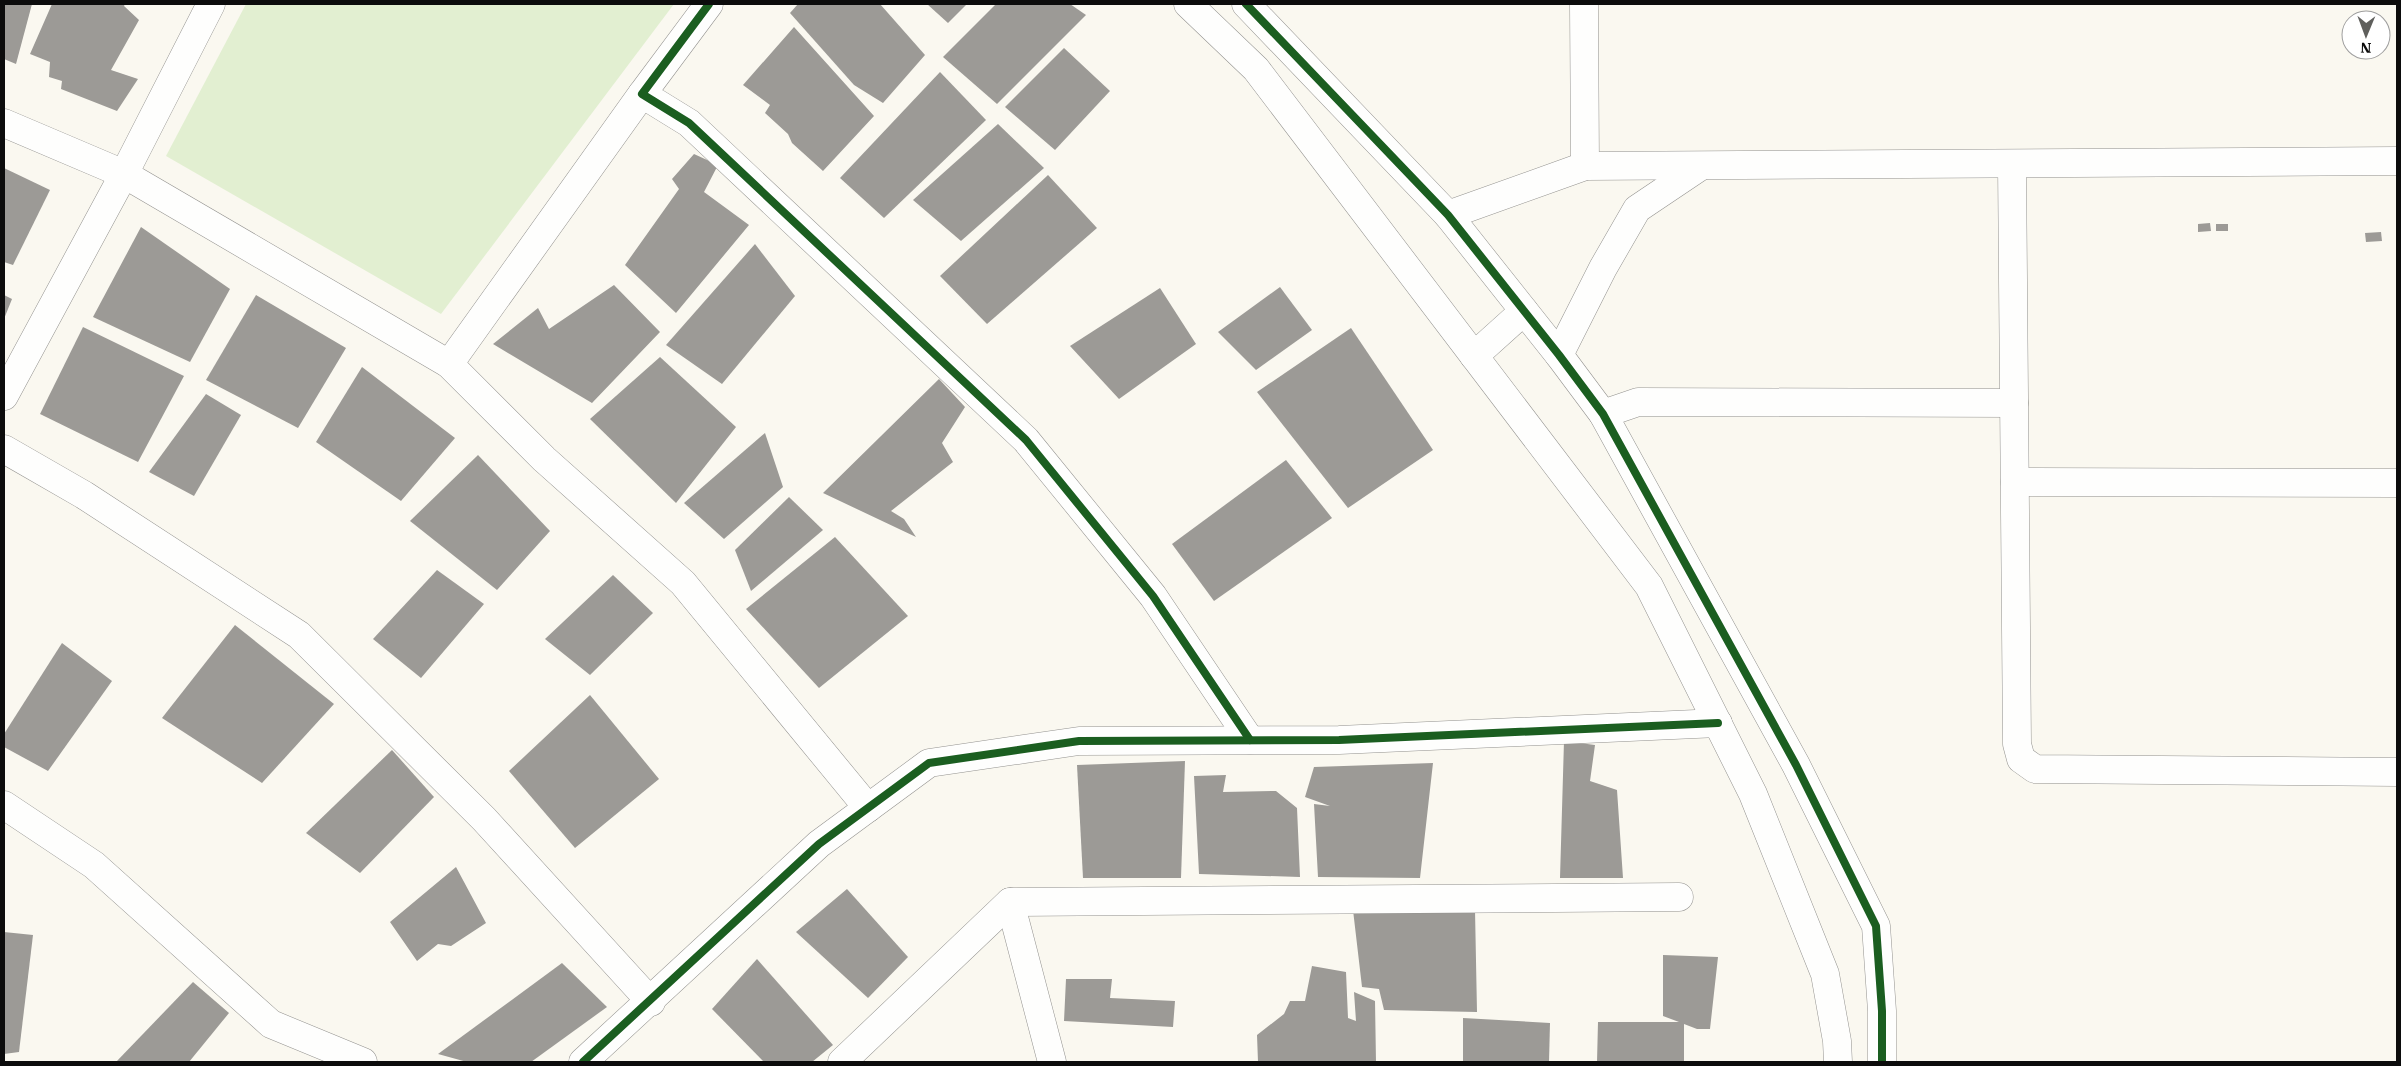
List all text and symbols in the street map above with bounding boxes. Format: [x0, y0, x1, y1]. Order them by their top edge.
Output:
north arrow [2341, 10, 2391, 60]
text: N [2360, 39, 2371, 57]

